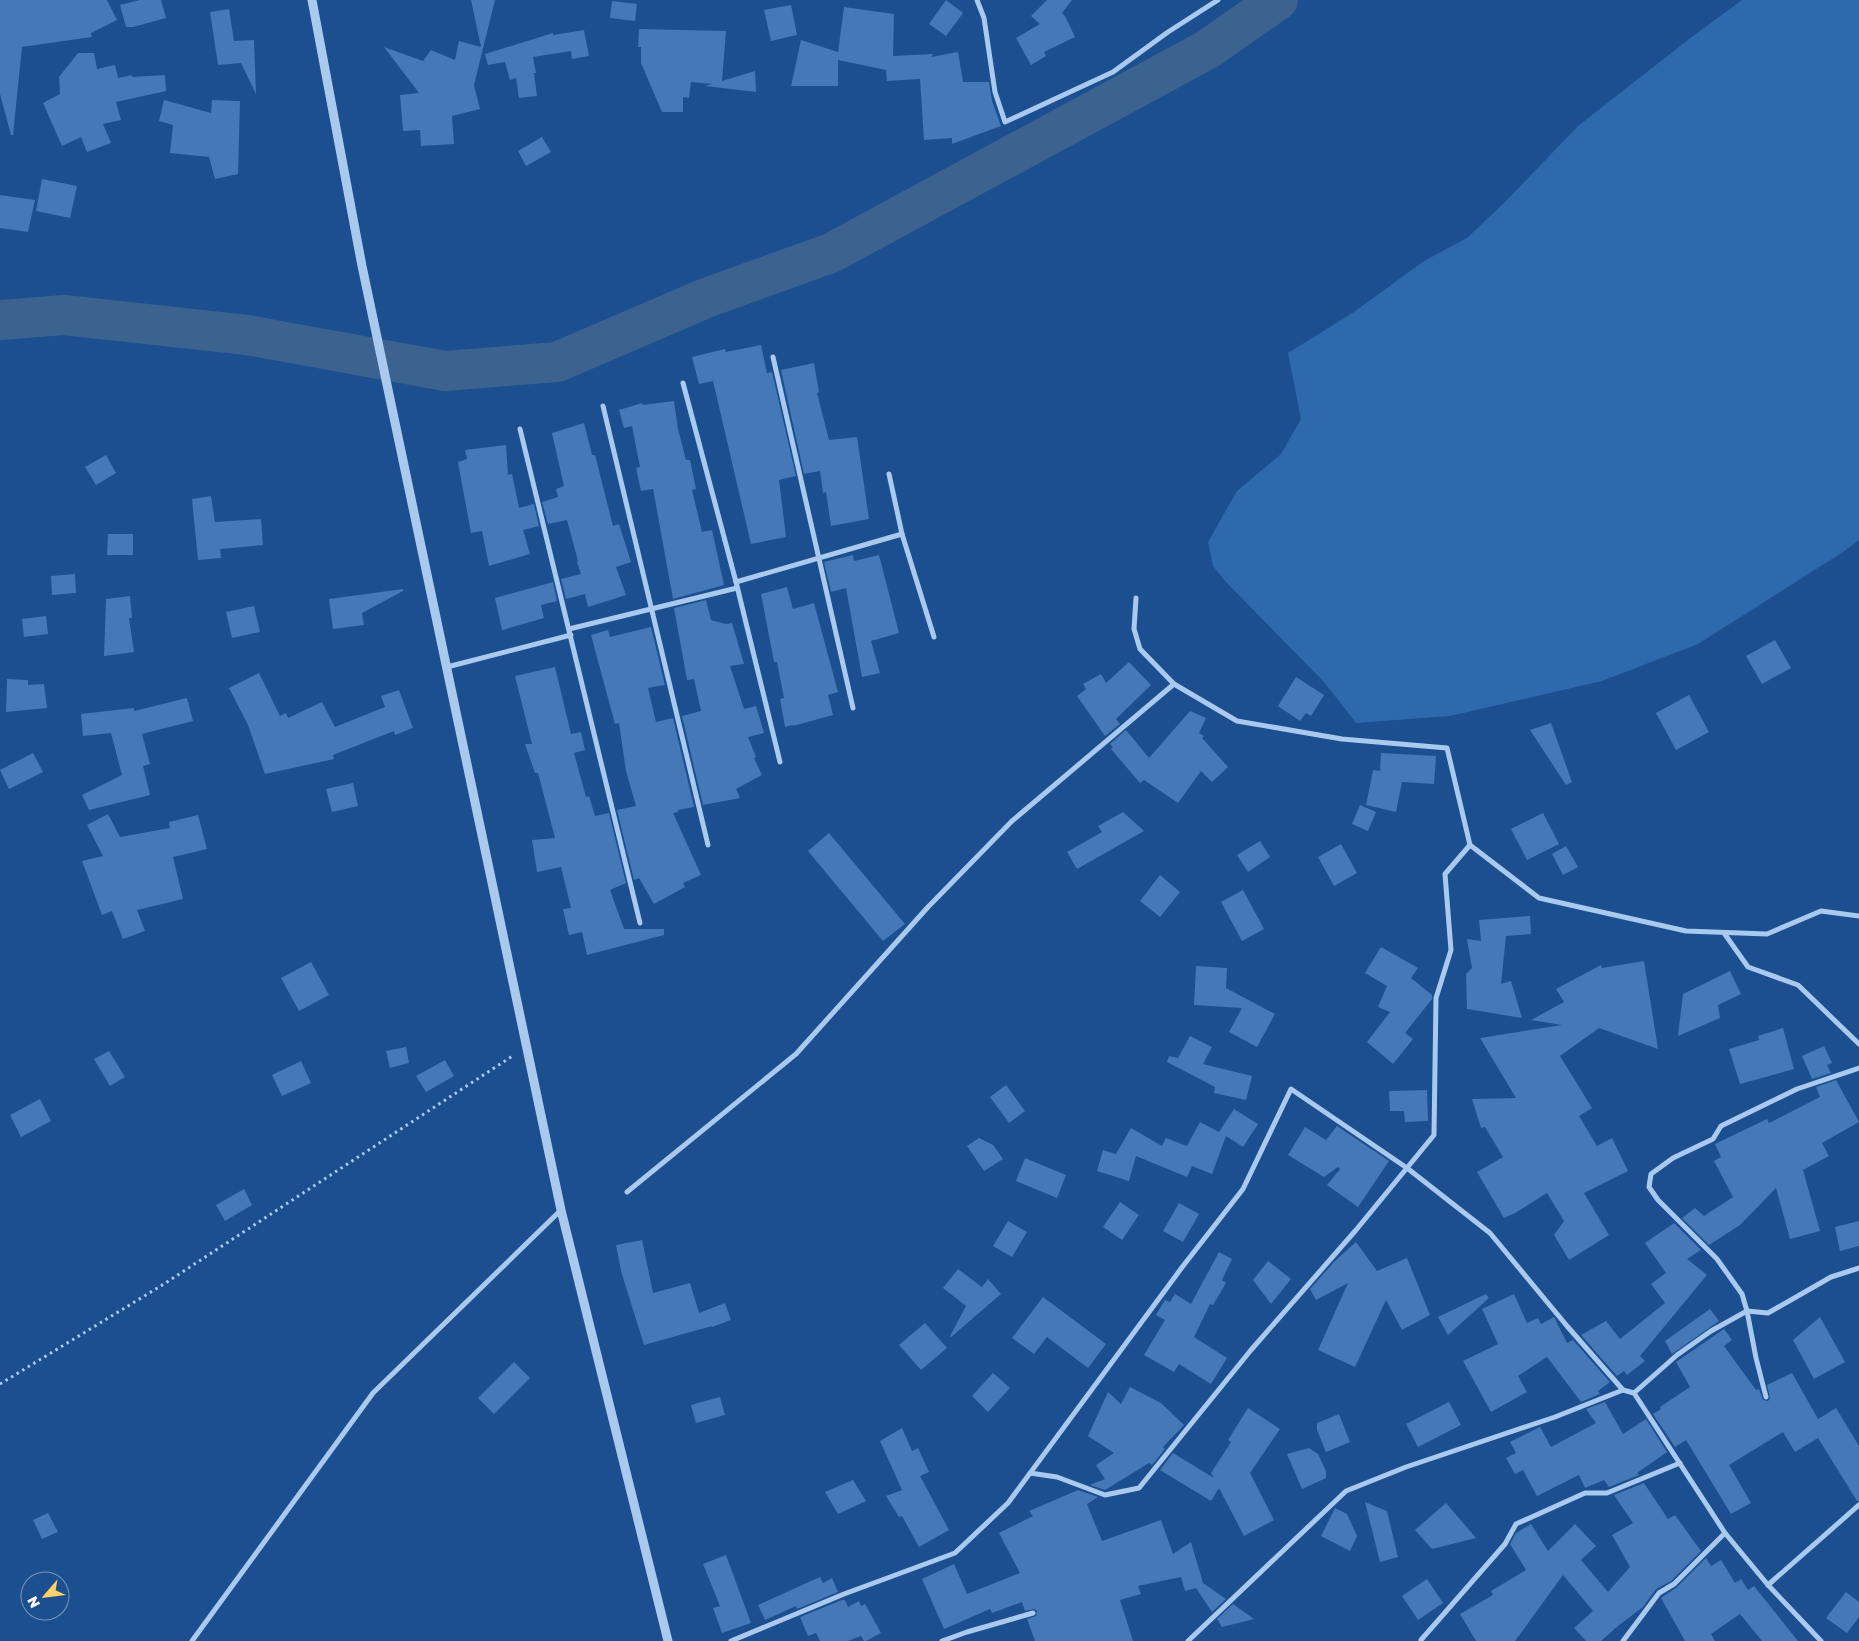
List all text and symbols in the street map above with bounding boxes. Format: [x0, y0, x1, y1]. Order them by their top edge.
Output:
north arrow [20, 1571, 70, 1621]
text: N [23, 1594, 43, 1611]

